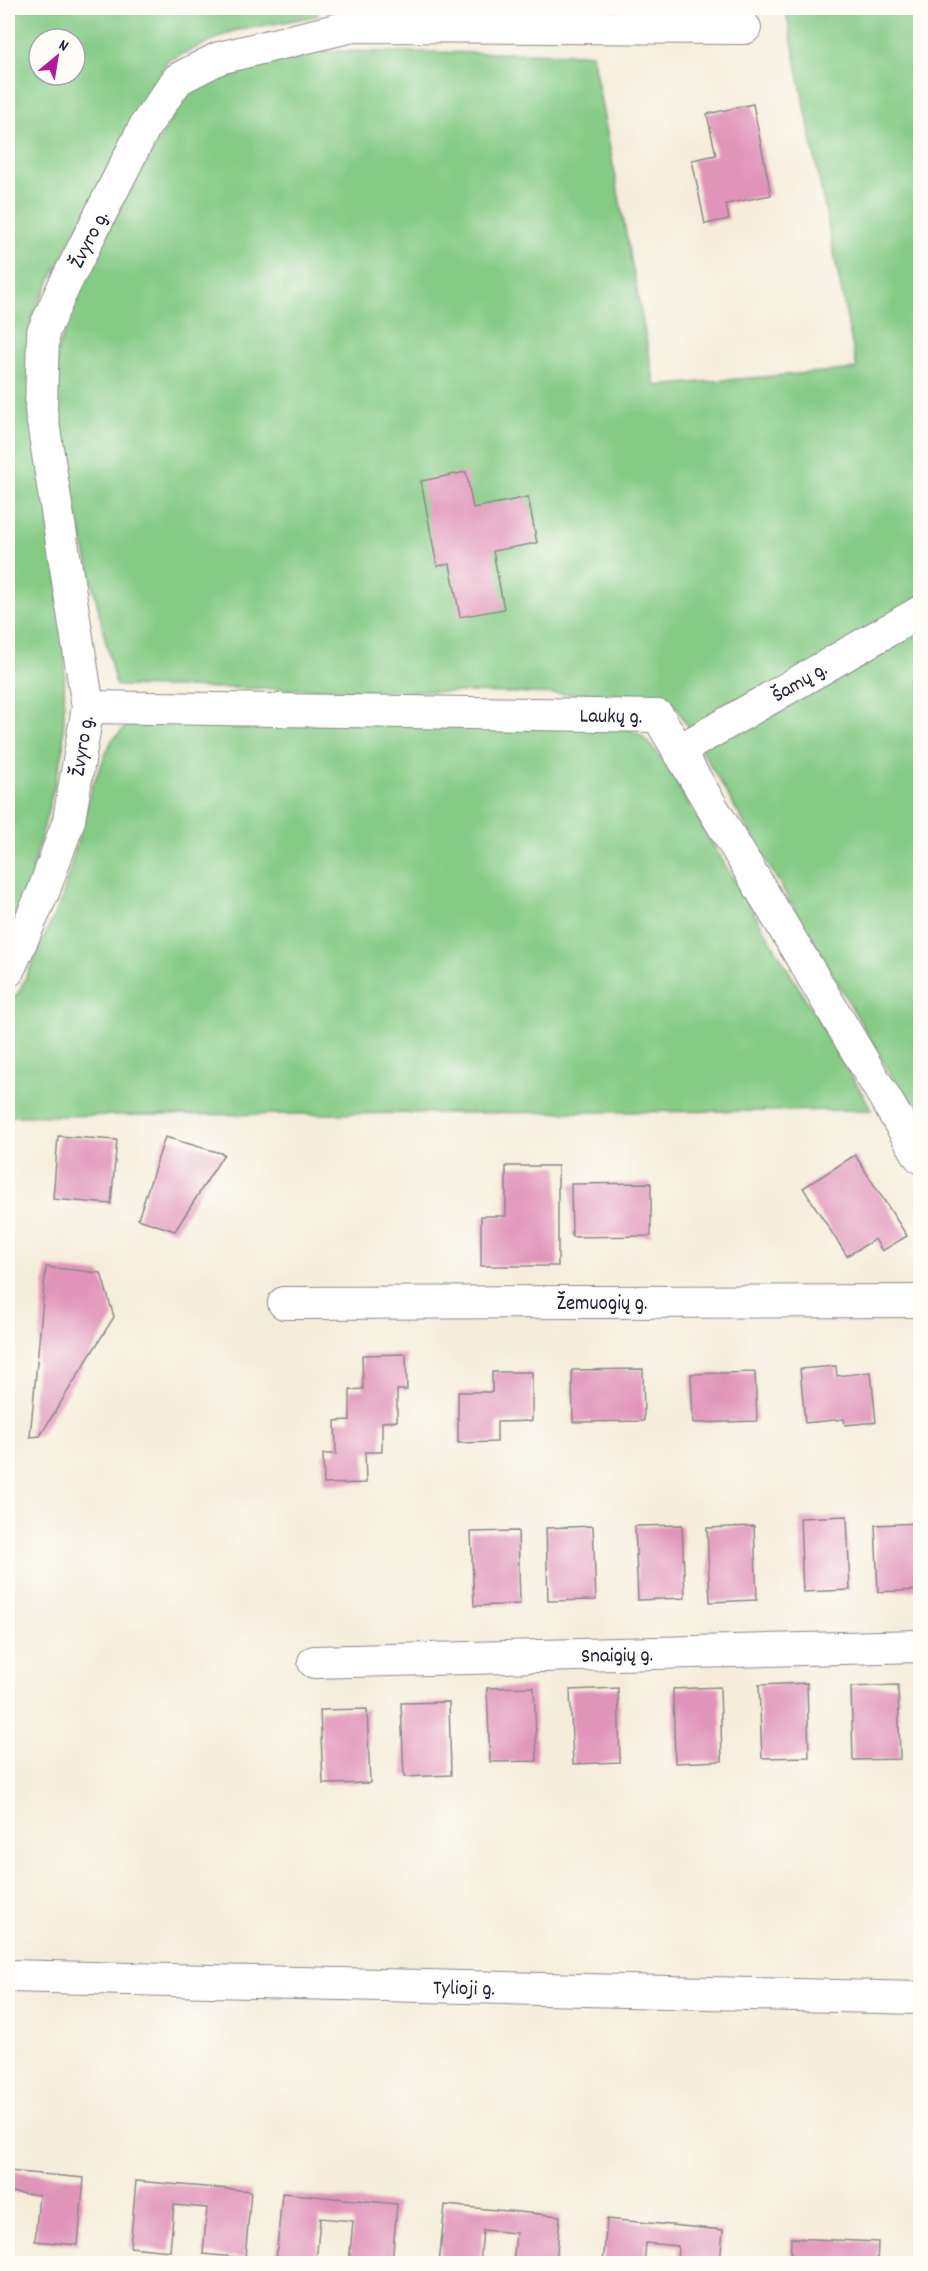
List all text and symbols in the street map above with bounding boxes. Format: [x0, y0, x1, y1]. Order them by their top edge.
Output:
north arrow [27, 27, 87, 87]
text: N [54, 34, 73, 58]
street label: Žvyro g. [63, 206, 118, 274]
street label: Šamų g. [767, 656, 834, 711]
street label: Laukų g. [579, 702, 643, 734]
street label: Žvyro g. [64, 714, 104, 779]
street label: Žemuogių g. [556, 1290, 648, 1320]
street label: Snaigių g. [581, 1641, 653, 1673]
street label: Tylioji g. [433, 1974, 495, 2006]

